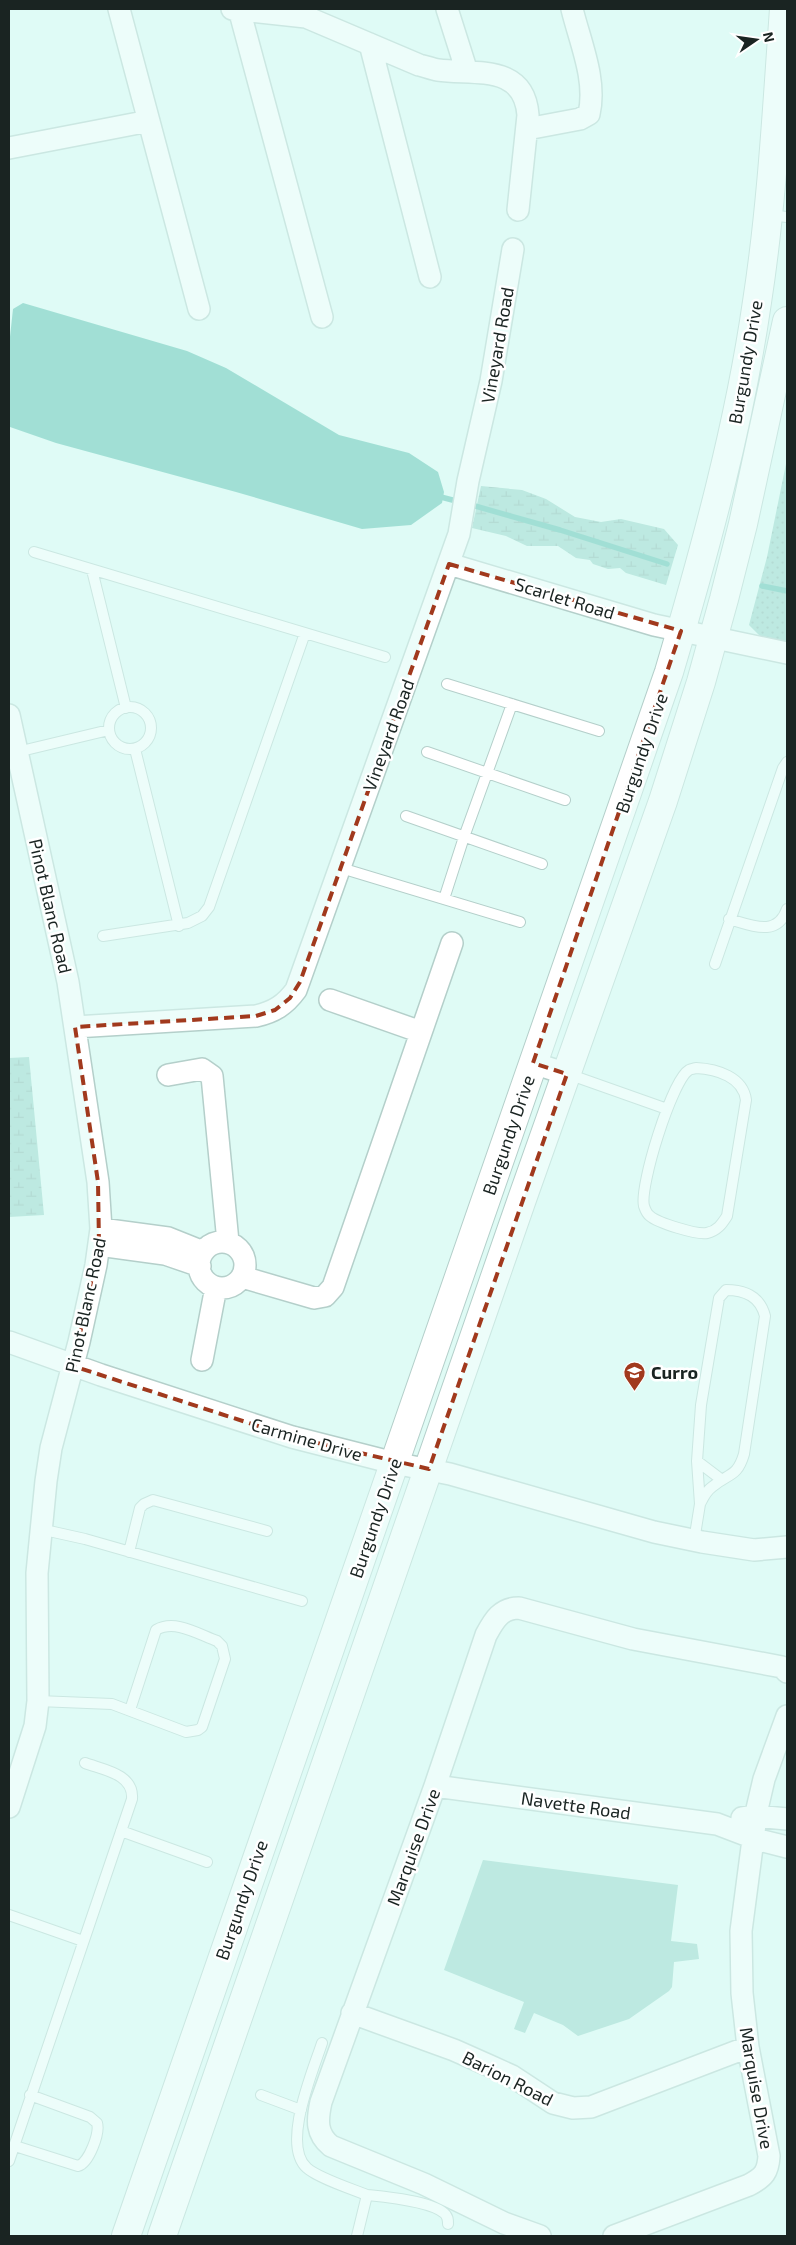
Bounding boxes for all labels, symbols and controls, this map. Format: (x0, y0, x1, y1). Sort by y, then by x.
north arrow (731, 15, 781, 65)
text: N (760, 30, 779, 44)
street label: Vineyard Road (476, 285, 518, 405)
street label: Burgundy Drive (723, 298, 767, 426)
street label: Scarlet Road (512, 572, 618, 624)
street label: Vineyard Road (358, 676, 418, 794)
street label: Burgundy Drive (610, 690, 672, 816)
street label: Pinot Blanc Road (25, 836, 77, 976)
street label: Burgundy Drive (477, 1072, 539, 1198)
street label: Pinot Blanc Road (60, 1235, 110, 1375)
school or university icon: Curro (623, 1360, 647, 1391)
place label: Curro (651, 1361, 698, 1383)
street label: Carmine Drive (249, 1413, 365, 1465)
street label: Burgundy Drive (344, 1455, 406, 1581)
street label: Marquise Drive (382, 1785, 444, 1909)
street label: Navette Road (520, 1786, 632, 1824)
street label: Burgundy Drive (210, 1837, 272, 1963)
street label: Marquise Drive (735, 2025, 779, 2151)
street label: Barion Road (459, 2046, 557, 2110)

